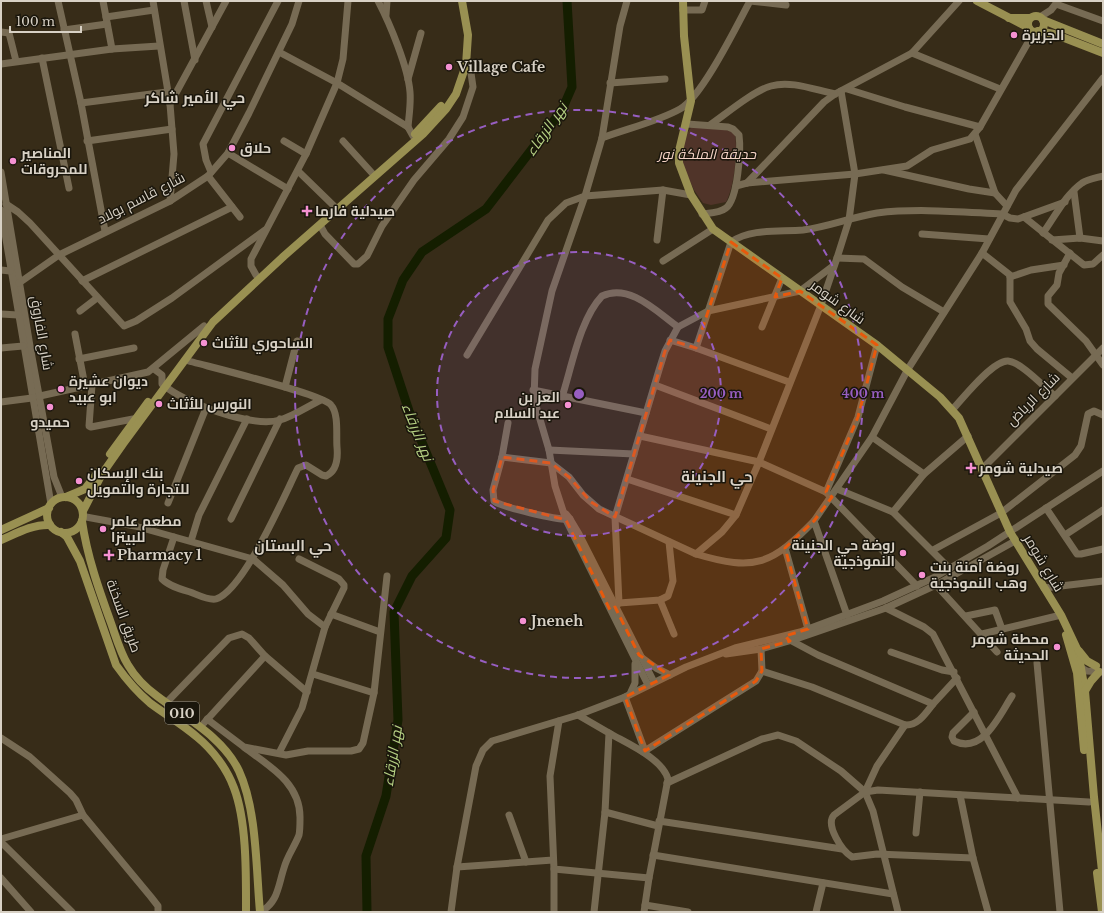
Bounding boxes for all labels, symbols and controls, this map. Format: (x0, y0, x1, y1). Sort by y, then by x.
scale bar (10, 8, 81, 34)
text: 100 m (16, 14, 55, 29)
place label: الجزيرة (1022, 26, 1064, 44)
marker: الجزيرة (1009, 30, 1019, 40)
place label: Village Cafe (456, 58, 545, 76)
marker: Village Cafe (444, 62, 454, 72)
district label: حي الأمير شاكر (144, 88, 245, 110)
water label: نهر الزرقاء (521, 97, 572, 159)
place label: حلاق (240, 139, 271, 157)
marker: حلاق (227, 143, 237, 153)
place label: المناصير للمحروقات (20, 144, 87, 178)
park label: حديقة الملكة نور (656, 145, 757, 163)
marker: المناصير للمحروقات (8, 156, 18, 166)
street label: شارع قاسم بولاد (94, 168, 188, 229)
place label: صيدلية فارما (315, 202, 395, 220)
marker: صيدلية فارما (302, 206, 312, 216)
street label: شارع شومر (806, 275, 869, 328)
street label: شارع الفاروق (27, 294, 57, 372)
place label: الساحوري للأثاث (212, 334, 313, 354)
marker: الساحوري للأثاث (199, 338, 209, 348)
street label: شارع الرياض (1002, 368, 1064, 430)
place label: ديوان عشيرة ابو عبيد (69, 372, 148, 406)
marker: ديوان عشيرة ابو عبيد (56, 384, 66, 394)
text: 200 m (700, 386, 743, 401)
text: 400 m (842, 386, 885, 401)
centre of rings (572, 387, 586, 401)
place label: العز بن عبد السلام (494, 388, 560, 423)
place label: النورس للأثاث (167, 395, 252, 413)
marker: النورس للأثاث (154, 399, 164, 409)
water label: نهر الزرقاء (398, 400, 439, 466)
marker: العز بن عبد السلام (563, 400, 573, 410)
marker: حميدو (45, 402, 55, 412)
place label: حميدو (30, 413, 70, 431)
place label: صيدلية شومر (978, 459, 1063, 477)
marker: صيدلية شومر (966, 463, 976, 473)
place label: بنك الإسكان للتجارة والتمويل (87, 464, 189, 498)
district label: حي الجنينة (681, 467, 753, 489)
marker: بنك الإسكان للتجارة والتمويل (74, 476, 84, 486)
place label: مطعم عامر للبيتزا (110, 512, 182, 546)
marker: مطعم عامر للبيتزا (98, 524, 108, 534)
street label: شارع شومر (1019, 530, 1068, 595)
district label: حي البستان (254, 536, 332, 558)
place label: روضة حي الجنينة النموذجية (791, 536, 895, 570)
place label: Pharmacy 1 (117, 546, 202, 564)
marker: روضة حي الجنينة النموذجية (898, 548, 908, 558)
marker: Pharmacy 1 (104, 550, 114, 560)
place label: روضة آمنة بنت وهب النموذجية (930, 558, 1027, 592)
marker: روضة آمنة بنت وهب النموذجية (917, 570, 927, 580)
street label: طريق السخنة (102, 577, 146, 655)
place label: Jneneh (528, 612, 583, 630)
marker: Jneneh (518, 616, 528, 626)
place label: محطة شومر الحديثة (971, 630, 1049, 664)
marker: محطة شومر الحديثة (1052, 642, 1062, 652)
road number: 010 (165, 702, 199, 724)
water label: نهر الزرقاء (378, 723, 406, 788)

